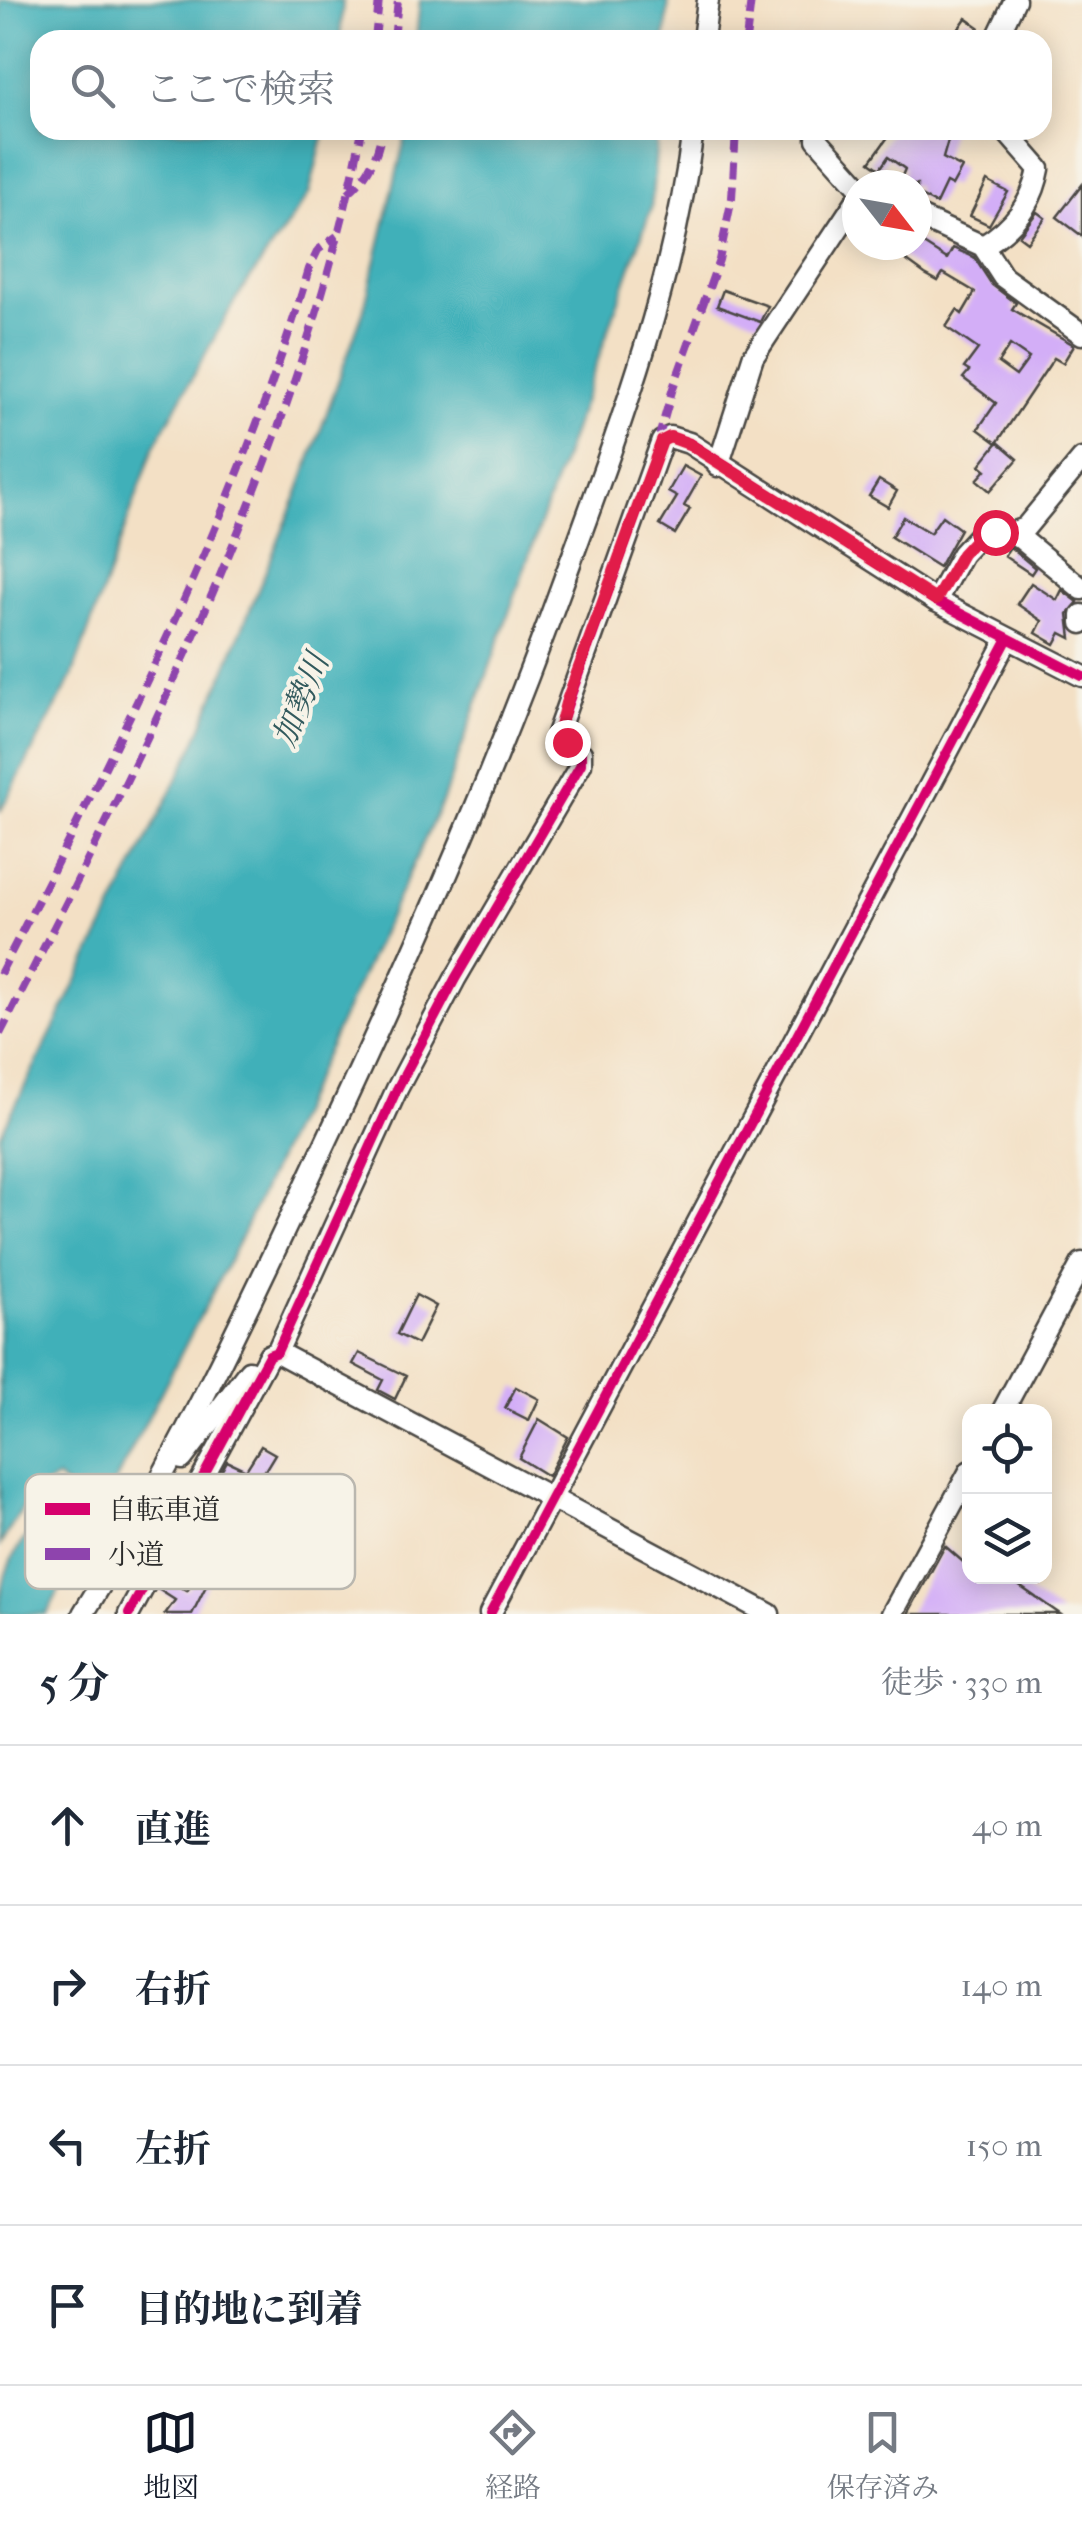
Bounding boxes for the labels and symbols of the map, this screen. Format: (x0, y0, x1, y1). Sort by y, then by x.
north arrow (842, 170, 932, 260)
route start (973, 510, 1019, 556)
water label: 加勢川 (266, 646, 337, 751)
route end (545, 720, 591, 766)
legend (25, 1474, 355, 1589)
text: 自転車道 (108, 1493, 220, 1526)
text: 小道 (108, 1538, 164, 1571)

